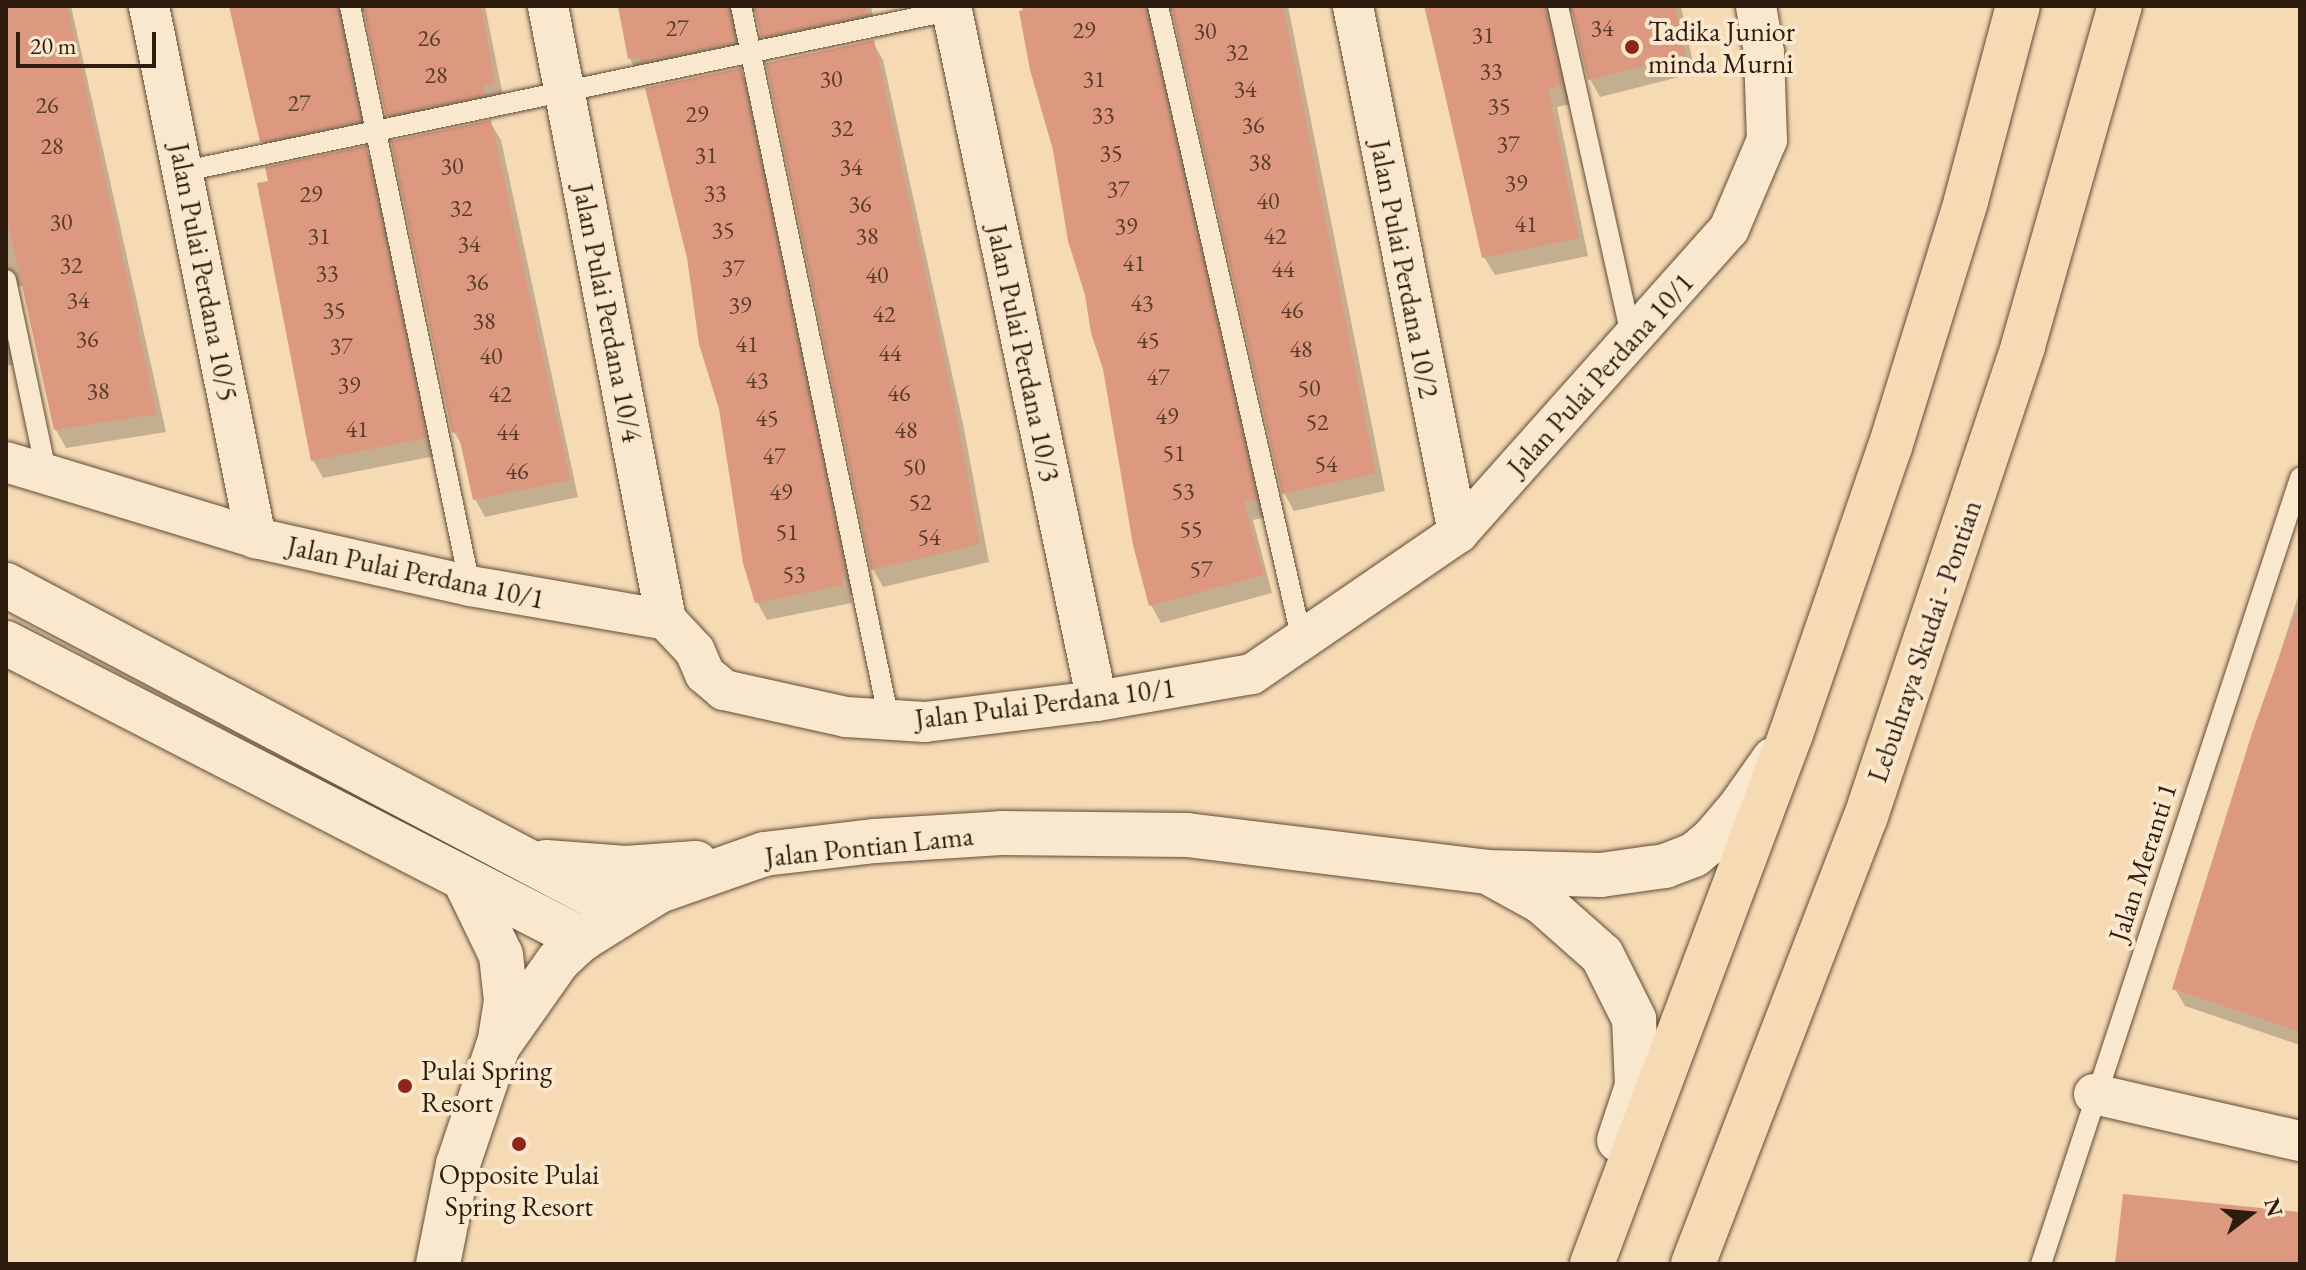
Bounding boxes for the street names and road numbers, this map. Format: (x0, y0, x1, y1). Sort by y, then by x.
street label: Jalan Pulai Perdana 10/2 (1363, 137, 1447, 401)
street label: Jalan Pulai Perdana 10/5 (162, 140, 246, 404)
street label: Jalan Pulai Perdana 10/4 (566, 181, 650, 445)
street label: Jalan Pulai Perdana 10/3 (980, 221, 1068, 485)
street label: Jalan Pulai Perdana 10/1 (1500, 265, 1700, 483)
street label: Lebuhraya Skudai - Pontian (1860, 496, 1988, 786)
street label: Jalan Pulai Perdana 10/1 (284, 528, 548, 616)
street label: Jalan Pulai Perdana 10/1 (913, 670, 1177, 736)
street label: Jalan Meranti 1 (2101, 779, 2183, 945)
street label: Jalan Pontian Lama (763, 818, 975, 874)

